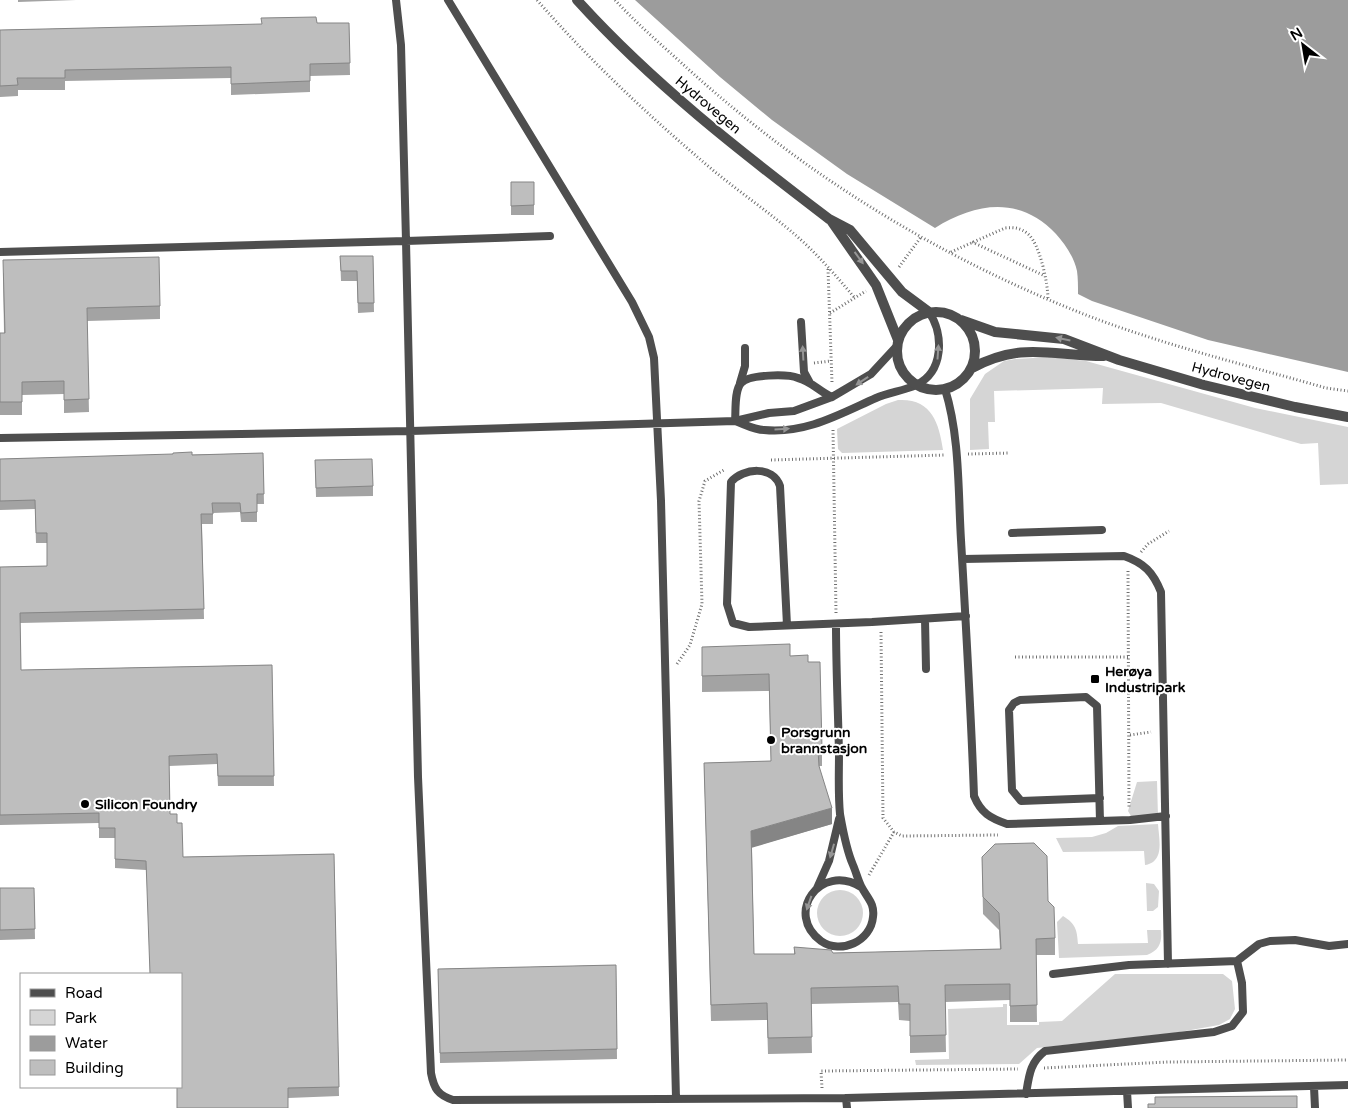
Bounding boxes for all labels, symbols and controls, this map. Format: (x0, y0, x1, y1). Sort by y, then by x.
north arrow (1278, 20, 1328, 70)
text: N (1287, 24, 1306, 44)
street label: Hydrovegen (672, 73, 744, 137)
one-way arrow (854, 252, 864, 265)
one-way arrow (1056, 335, 1071, 343)
one-way arrow (934, 344, 942, 360)
one-way arrow (798, 345, 806, 361)
street label: Hydrovegen (1190, 358, 1272, 396)
one-way arrow (855, 376, 868, 385)
one-way arrow (774, 425, 790, 433)
place label: Herøya Industripark (1105, 663, 1186, 696)
marker: Herøya Industripark (1089, 673, 1101, 685)
place label: Porsgrunn brannstasjon (781, 724, 867, 757)
marker: Porsgrunn brannstasjon (765, 734, 777, 746)
place label: Silicon Foundry (95, 796, 198, 813)
marker: Silicon Foundry (79, 798, 91, 810)
one-way arrow (827, 843, 835, 858)
one-way arrow (804, 896, 812, 911)
legend (20, 973, 182, 1088)
text: Road (65, 984, 103, 1002)
text: Park (65, 1009, 97, 1027)
text: Water (65, 1034, 108, 1052)
text: Building (65, 1059, 124, 1077)

